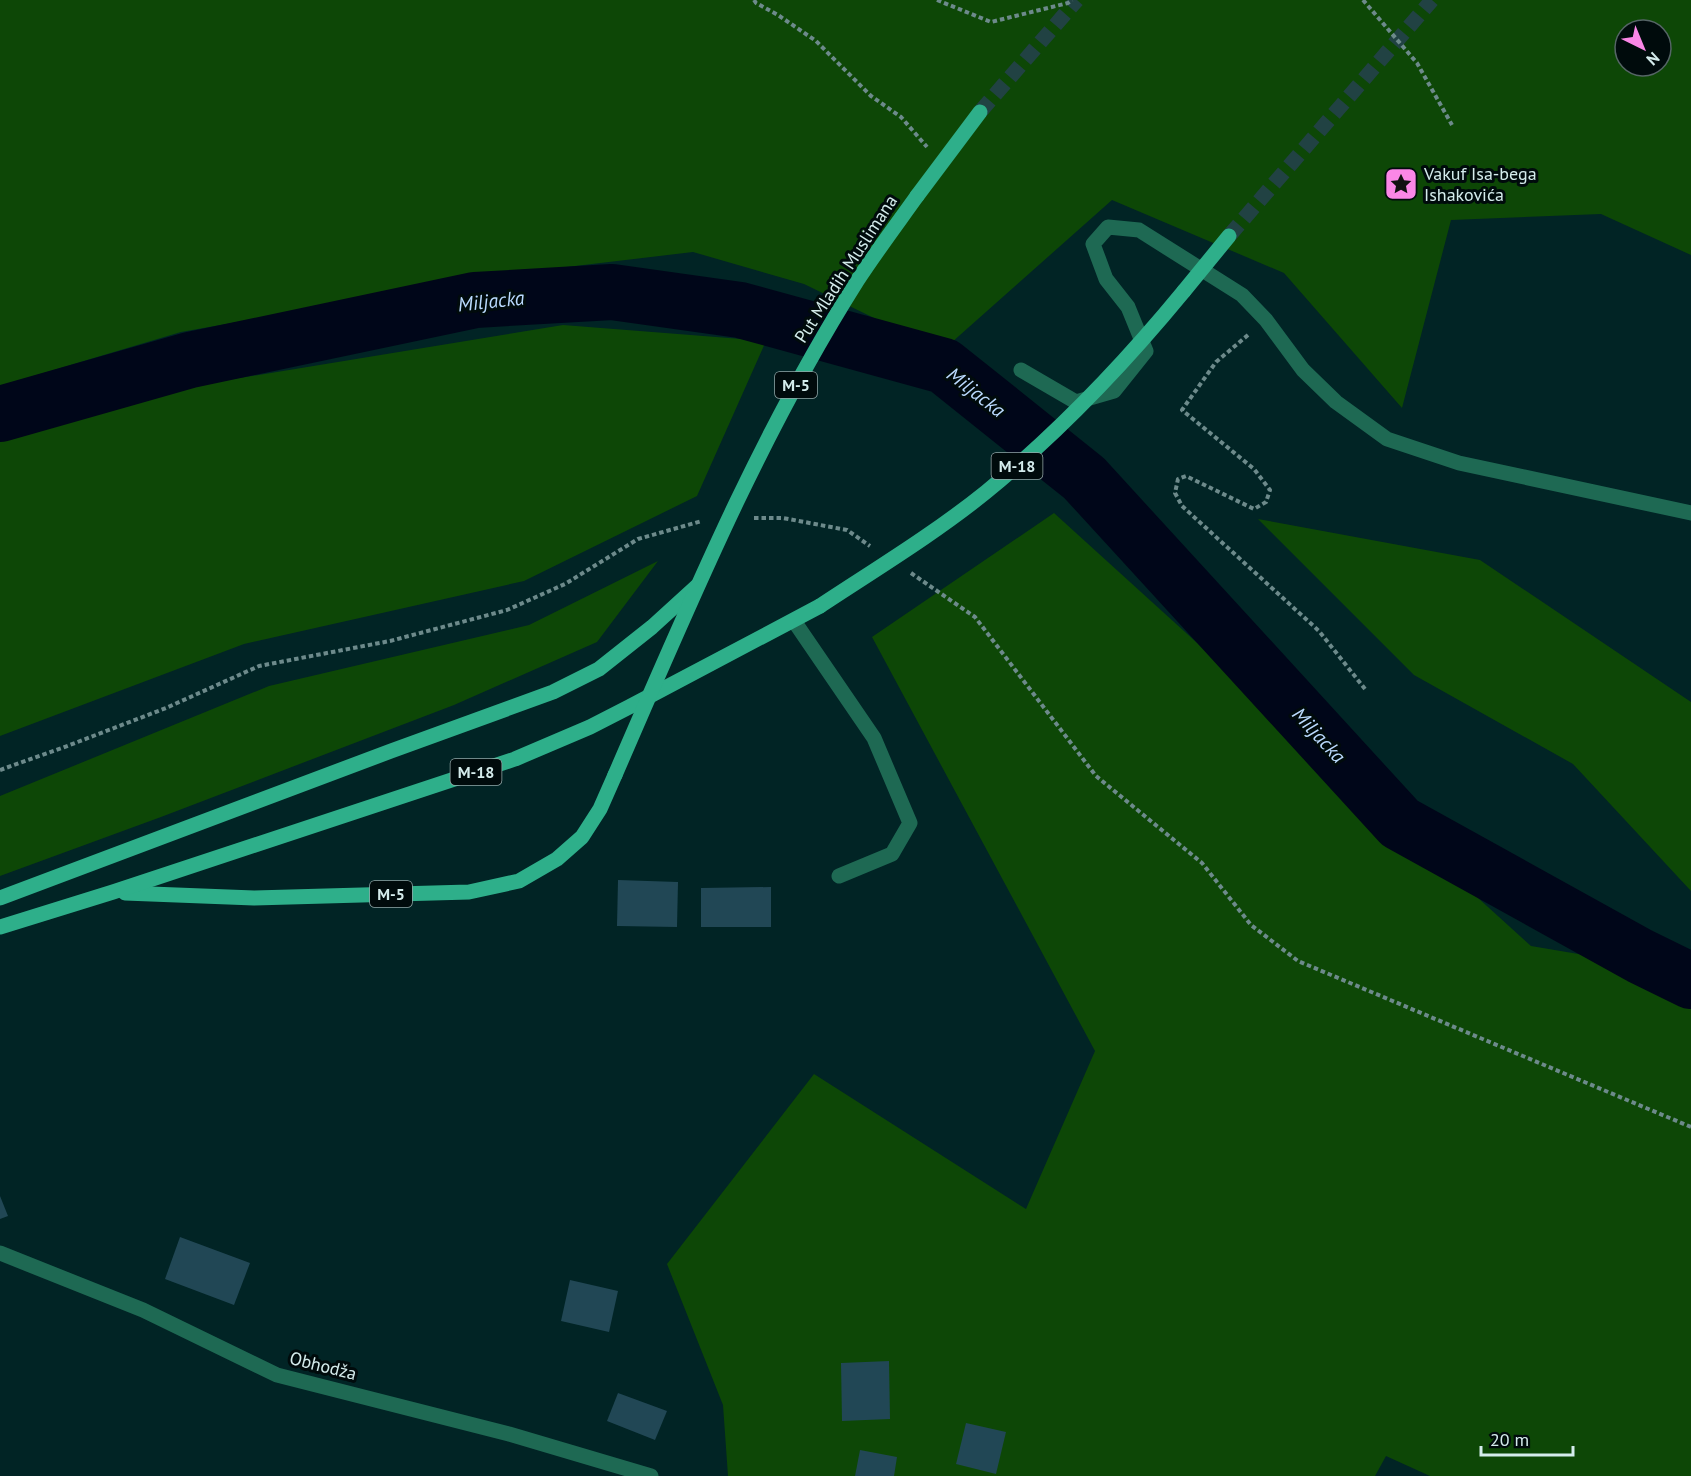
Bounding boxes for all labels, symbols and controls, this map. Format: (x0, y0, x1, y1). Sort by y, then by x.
north arrow (1613, 18, 1673, 78)
text: N (1643, 48, 1664, 70)
place label: Vakuf Isa-bega Ishakovića (1423, 162, 1537, 206)
place icon: Vakuf Isa-bega Ishakovića (1383, 166, 1419, 202)
street label: Put Mladih Muslimana (789, 191, 902, 347)
water label: Miljacka (456, 285, 526, 317)
water label: Miljacka (942, 361, 1011, 423)
road number: M-5 (775, 372, 817, 398)
road number: M-18 (992, 453, 1042, 479)
water label: Miljacka (1287, 702, 1352, 769)
road number: M-18 (450, 759, 502, 785)
road number: M-5 (370, 881, 412, 907)
street label: Obhodža (287, 1346, 359, 1385)
scale bar (1481, 1419, 1572, 1457)
text: 20 m (1490, 1428, 1529, 1451)

